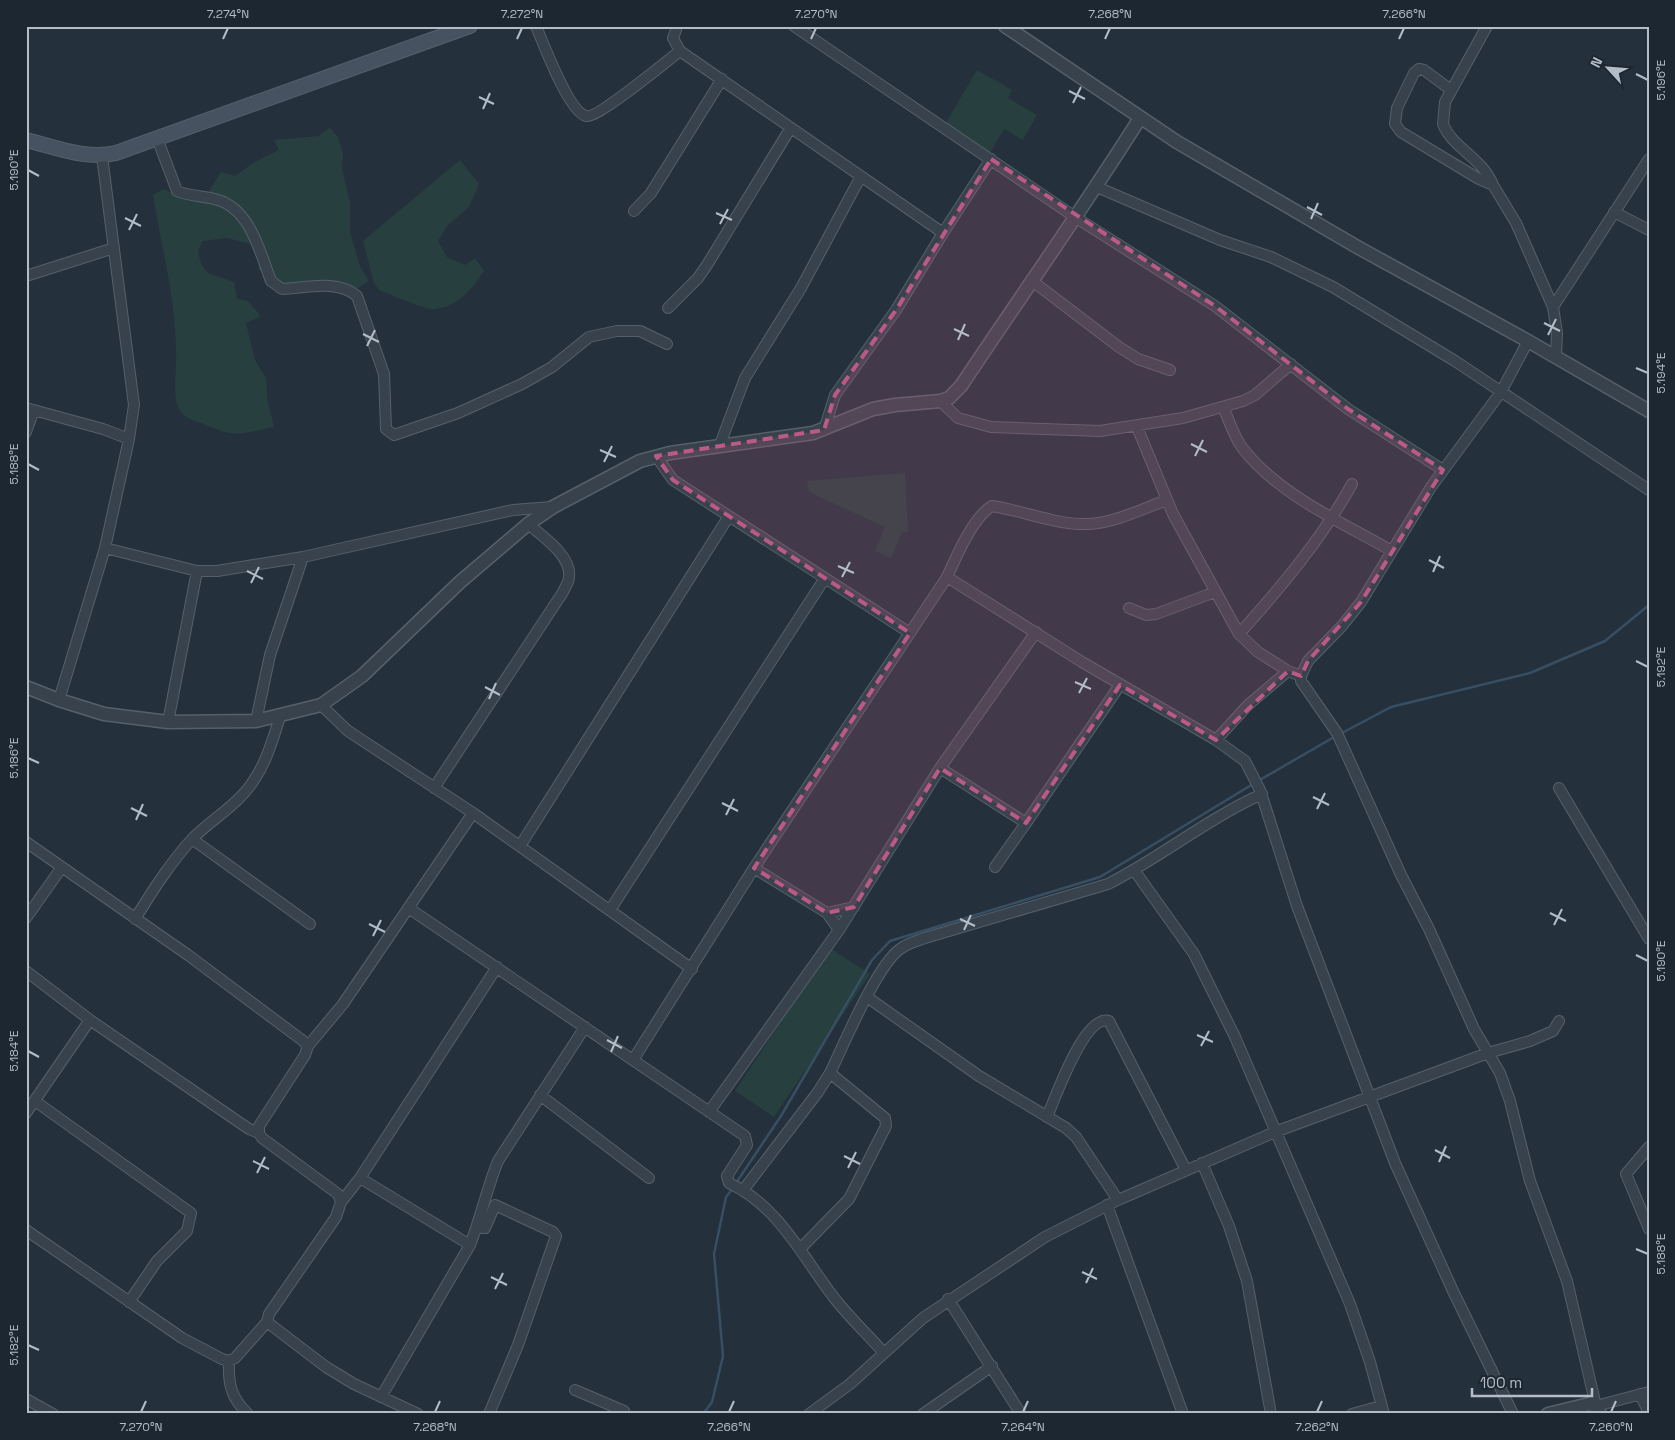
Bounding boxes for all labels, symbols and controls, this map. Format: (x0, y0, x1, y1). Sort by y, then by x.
text: 7.274°N (207, 6, 249, 22)
text: 7.272°N (501, 6, 543, 22)
text: 7.270°N (794, 6, 838, 22)
text: 7.268°N (1088, 6, 1132, 22)
text: 7.266°N (1382, 6, 1426, 22)
north arrow (1582, 42, 1632, 92)
text: N (1586, 54, 1606, 70)
text: 5.196°E (1653, 59, 1669, 100)
text: 5.190°E (6, 149, 22, 191)
text: 5.194°E (1653, 352, 1669, 393)
text: 5.188°E (6, 443, 22, 485)
text: 5.192°E (1653, 646, 1669, 687)
text: 5.186°E (6, 737, 22, 778)
text: 5.190°E (1653, 940, 1669, 982)
text: 5.184°E (6, 1030, 22, 1072)
text: 5.188°E (1653, 1233, 1669, 1275)
text: 5.182°E (6, 1324, 22, 1365)
scale bar (1472, 1365, 1592, 1397)
text: 100 m (1480, 1373, 1522, 1392)
text: 7.270°N (119, 1419, 163, 1435)
text: 7.268°N (413, 1419, 457, 1435)
text: 7.266°N (707, 1419, 751, 1435)
text: 7.264°N (1001, 1419, 1045, 1435)
text: 7.262°N (1295, 1419, 1339, 1435)
text: 7.260°N (1589, 1419, 1633, 1435)

